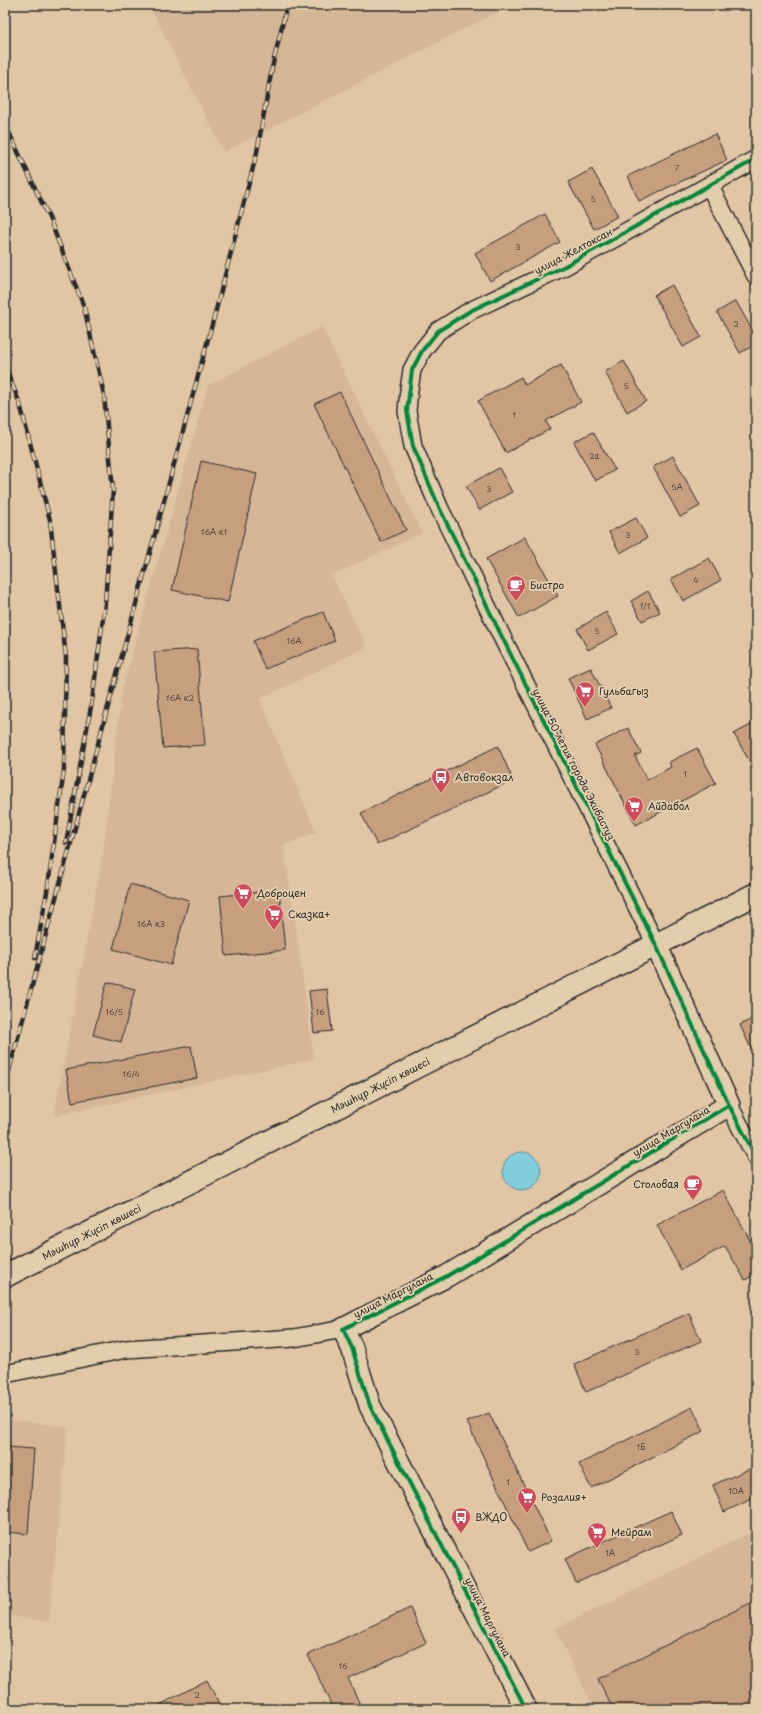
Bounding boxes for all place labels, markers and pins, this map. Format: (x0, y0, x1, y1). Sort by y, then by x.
cafe icon: Бистро (505, 574, 527, 602)
place label: Бистро (530, 577, 564, 592)
supermarket icon: Гульбагыз (574, 680, 596, 708)
place label: Гульбагыз (599, 683, 649, 698)
bus stop icon: Автовокзал (430, 766, 452, 794)
place label: Автовокзал (455, 769, 514, 784)
supermarket icon: Айдабол (623, 795, 645, 823)
place label: Айдабол (648, 798, 690, 813)
supermarket icon: Доброцен (232, 882, 254, 910)
place label: Доброцен (256, 885, 306, 900)
supermarket icon: Сказка+ (263, 903, 285, 931)
place label: Сказка+ (288, 906, 331, 921)
cafe icon: Столовая (682, 1173, 704, 1201)
place label: Столовая (633, 1176, 679, 1191)
supermarket icon: Розалия+ (516, 1486, 538, 1514)
place label: Розалия+ (541, 1489, 587, 1504)
bus stop icon: ВЖДО (450, 1506, 472, 1534)
place label: ВЖДО (475, 1509, 507, 1524)
supermarket icon: Мейрам (586, 1521, 608, 1549)
place label: Мейрам (611, 1524, 652, 1539)

